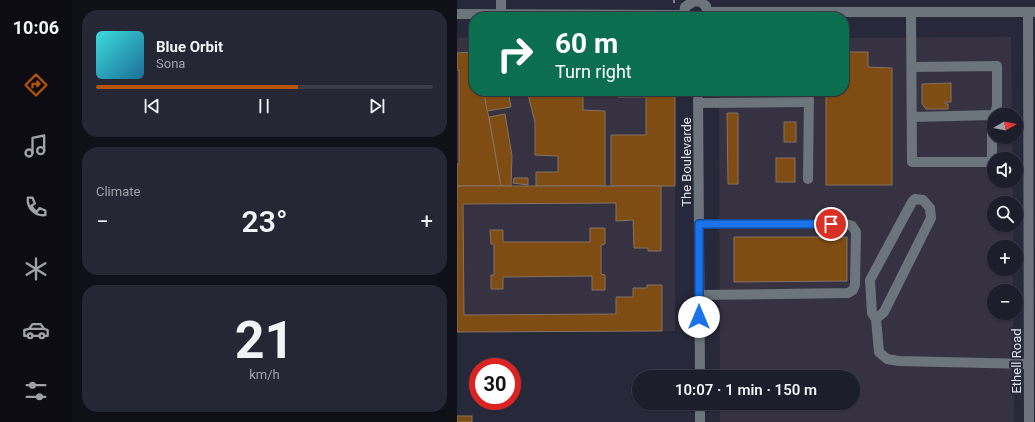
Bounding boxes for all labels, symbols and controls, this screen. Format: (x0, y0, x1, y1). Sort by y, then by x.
text: 10:06 (13, 17, 59, 38)
text: 60 m (555, 27, 618, 60)
icon: right (489, 28, 541, 80)
text: Blue Orbit (156, 38, 223, 56)
text: Sona (156, 56, 185, 71)
text: Turn right (555, 61, 632, 82)
icon: directions (22, 71, 50, 99)
icon: previous (141, 95, 163, 117)
icon: pause (253, 95, 275, 117)
icon: next (366, 95, 388, 117)
north arrow (987, 108, 1023, 144)
map controls (987, 108, 1023, 320)
street label: The Boulevarde (679, 117, 694, 207)
icon: music (22, 132, 50, 160)
button: sound (987, 152, 1023, 188)
text: Climate (96, 184, 140, 199)
icon: phone (22, 193, 50, 221)
button: search (987, 196, 1023, 232)
text: 23° (242, 204, 287, 239)
pin (814, 207, 848, 241)
text: − (96, 209, 109, 234)
text: + (421, 209, 433, 234)
icon: arrive (820, 213, 842, 235)
button: + (987, 240, 1023, 276)
icon: climate (22, 255, 50, 283)
button: − (987, 284, 1023, 320)
position arrow (678, 296, 720, 338)
text: 21 (235, 310, 294, 371)
icon: car (22, 316, 50, 344)
street label: Ethell Road (1009, 328, 1024, 394)
speed limit sign: 30 (469, 358, 521, 410)
text: km/h (249, 367, 280, 382)
icon: filters (22, 377, 50, 405)
text: 10:07 · 1 min · 150 m (675, 381, 817, 399)

